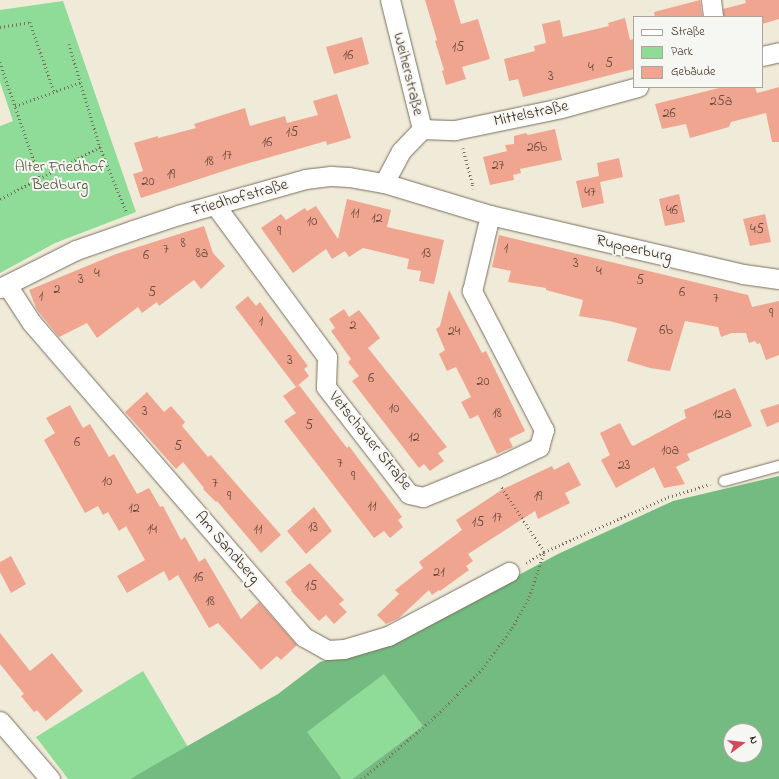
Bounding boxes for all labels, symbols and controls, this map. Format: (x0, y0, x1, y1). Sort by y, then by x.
legend (633, 16, 763, 88)
text: Straße (671, 23, 705, 41)
street label: Weiherstraße (388, 31, 428, 117)
house number: 15 (452, 40, 464, 56)
text: Park (671, 43, 693, 61)
house number: 16 (343, 48, 353, 64)
house number: 5 (605, 56, 613, 72)
house number: 4 (588, 60, 594, 76)
text: Gebäude (671, 63, 715, 81)
house number: 3 (548, 69, 554, 85)
house number: 25a (710, 94, 732, 110)
street label: Mittelstraße (492, 97, 570, 131)
house number: 26 (662, 106, 676, 122)
house number: 15 (286, 125, 298, 141)
house number: 16 (262, 135, 272, 151)
house number: 26b (527, 140, 547, 156)
house number: 17 (222, 148, 232, 164)
house number: 18 (204, 154, 214, 170)
park label: Alter Friedhof Bedburg (15, 157, 105, 195)
house number: 27 (492, 158, 504, 174)
house number: 19 (167, 167, 175, 183)
house number: 20 (141, 174, 155, 190)
street label: Friedhofstraße (190, 175, 290, 221)
house number: 47 (584, 185, 596, 201)
house number: 46 (666, 203, 678, 219)
house number: 11 (351, 206, 359, 222)
house number: 12 (371, 211, 383, 227)
house number: 10 (307, 214, 317, 230)
house number: 45 (750, 222, 764, 238)
house number: 9 (277, 224, 281, 240)
street label: Rupperburg (594, 231, 674, 267)
house number: 8 (180, 236, 186, 252)
house number: 1 (504, 241, 508, 257)
house number: 7 (163, 242, 169, 258)
house number: 8a (196, 246, 208, 262)
house number: 13 (421, 246, 431, 262)
house number: 6 (143, 248, 149, 264)
house number: 3 (573, 256, 579, 272)
house number: 4 (596, 264, 602, 280)
house number: 4 (94, 266, 100, 282)
house number: 3 (78, 272, 84, 288)
house number: 5 (636, 273, 644, 289)
house number: 2 (54, 282, 60, 298)
house number: 5 (148, 285, 156, 301)
house number: 6 (679, 285, 685, 301)
house number: 1 (39, 289, 43, 305)
house number: 7 (713, 291, 719, 307)
house number: 9 (769, 306, 773, 322)
house number: 1 (259, 314, 263, 330)
house number: 2 (350, 318, 356, 334)
house number: 6b (659, 323, 673, 339)
house number: 24 (448, 324, 460, 340)
house number: 3 (287, 353, 293, 369)
house number: 6 (368, 371, 374, 387)
house number: 20 (476, 374, 490, 390)
street label: Vetschauer Straße (324, 388, 416, 494)
house number: 10 (389, 401, 399, 417)
house number: 3 (142, 404, 148, 420)
house number: 18 (492, 406, 502, 422)
house number: 12a (713, 407, 731, 423)
house number: 5 (305, 418, 313, 434)
house number: 12 (408, 430, 420, 446)
house number: 6 (74, 435, 80, 451)
house number: 5 (174, 439, 182, 455)
house number: 10a (661, 443, 679, 459)
house number: 7 (337, 456, 343, 472)
house number: 23 (618, 458, 630, 474)
house number: 9 (351, 469, 355, 485)
house number: 10 (102, 474, 112, 490)
house number: 7 (212, 476, 218, 492)
house number: 9 (227, 489, 231, 505)
house number: 19 (534, 489, 542, 505)
house number: 11 (368, 499, 376, 515)
house number: 12 (128, 501, 140, 517)
street label: Am Sandberg (190, 508, 264, 588)
house number: 17 (492, 510, 502, 526)
house number: 15 (472, 515, 484, 531)
house number: 13 (308, 520, 318, 536)
house number: 14 (147, 522, 157, 538)
house number: 11 (254, 522, 262, 538)
house number: 21 (433, 565, 445, 581)
house number: 16 (193, 570, 203, 586)
house number: 15 (305, 579, 317, 595)
house number: 18 (205, 594, 215, 610)
north arrow (723, 723, 763, 763)
text: N (745, 734, 762, 746)

